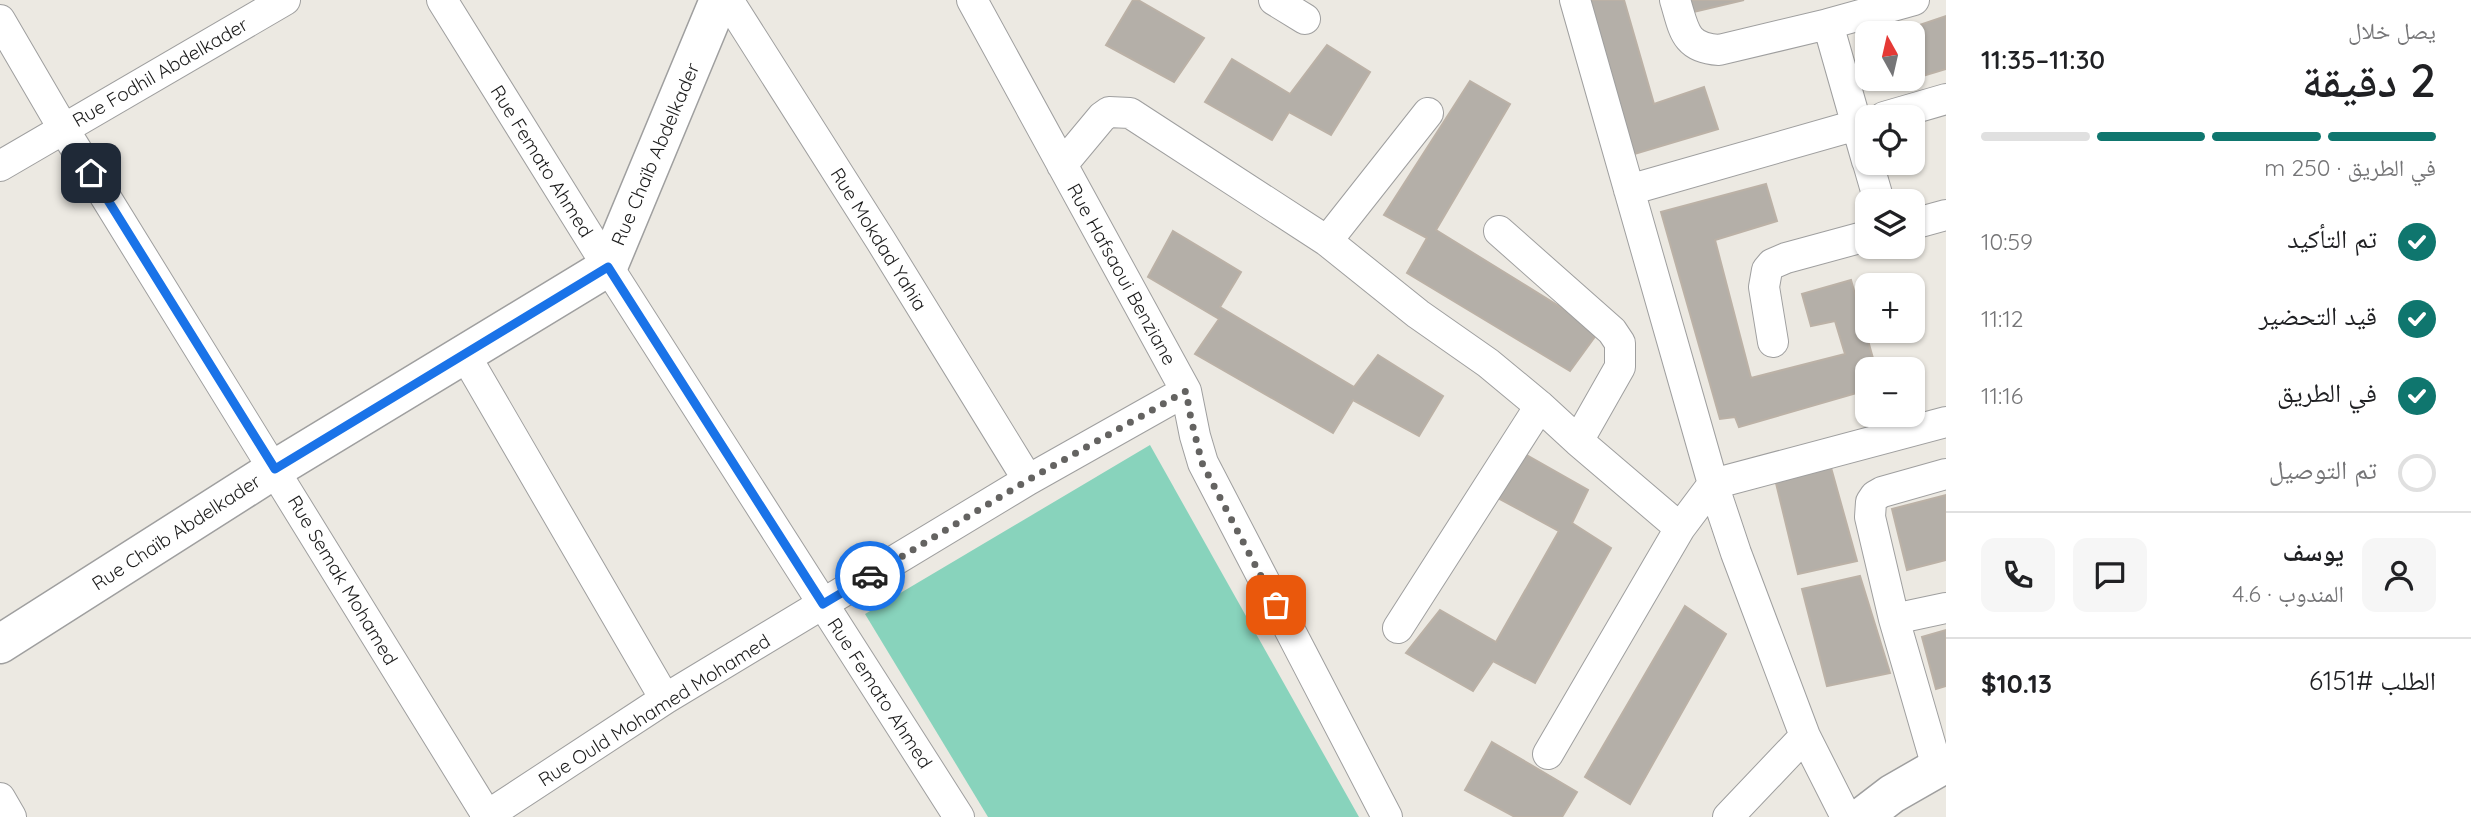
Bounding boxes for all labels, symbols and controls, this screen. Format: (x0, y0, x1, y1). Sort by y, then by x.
street label: Rue Fodhil Abdelkader (68, 12, 253, 132)
text: يصل خلال (2348, 16, 2436, 45)
north arrow (1855, 21, 1925, 91)
map controls (1855, 21, 1925, 427)
text: 11:30–11:35 (1981, 43, 2105, 76)
text: 2 دقيقة (2302, 51, 2436, 109)
street label: Rue Chaïb Abdelkader (606, 58, 705, 249)
street label: Rue Femato Ahmed (485, 80, 599, 242)
button: locate (1855, 105, 1925, 175)
pin (61, 143, 121, 203)
text: في الطريق · 250 m (2264, 153, 2436, 182)
icon: home (72, 154, 110, 192)
street label: Rue Mokdad Yahia (825, 163, 933, 315)
street label: Rue Hafsaoui Benziane (1062, 179, 1182, 369)
button: layers (1855, 189, 1925, 259)
text: تم التأكيد (2287, 222, 2377, 255)
icon: check (2398, 223, 2436, 261)
text: 10:59 (1981, 227, 2033, 256)
button: + (1855, 273, 1925, 343)
text: قيد التحضير (2259, 299, 2377, 332)
icon: check (2398, 300, 2436, 338)
text: 11:12 (1981, 304, 2024, 333)
button: − (1855, 357, 1925, 427)
text: في الطريق (2277, 376, 2377, 409)
icon: check (2398, 377, 2436, 415)
text: 11:16 (1981, 381, 2023, 410)
text: تم التوصيل (2269, 453, 2377, 486)
street label: Rue Chaïb Abdelkader (87, 468, 265, 596)
street label: Rue Semak Mohamed (283, 491, 403, 669)
text: يوسف (2283, 535, 2344, 568)
button: phone (1981, 538, 2055, 612)
button: chat (2073, 538, 2147, 612)
button: person (2362, 538, 2436, 612)
courier (835, 541, 905, 611)
icon: car (851, 557, 889, 595)
pin (1246, 575, 1306, 635)
text: المندوب · 4.6 (2232, 579, 2344, 608)
icon: bag (1257, 586, 1295, 624)
street label: Rue Femato Ahmed (822, 613, 938, 773)
street label: Rue Ould Mohamed Mohamed (534, 629, 774, 791)
text: الطلب #6151 (2309, 664, 2436, 697)
text: $10.13 (1981, 667, 2052, 700)

